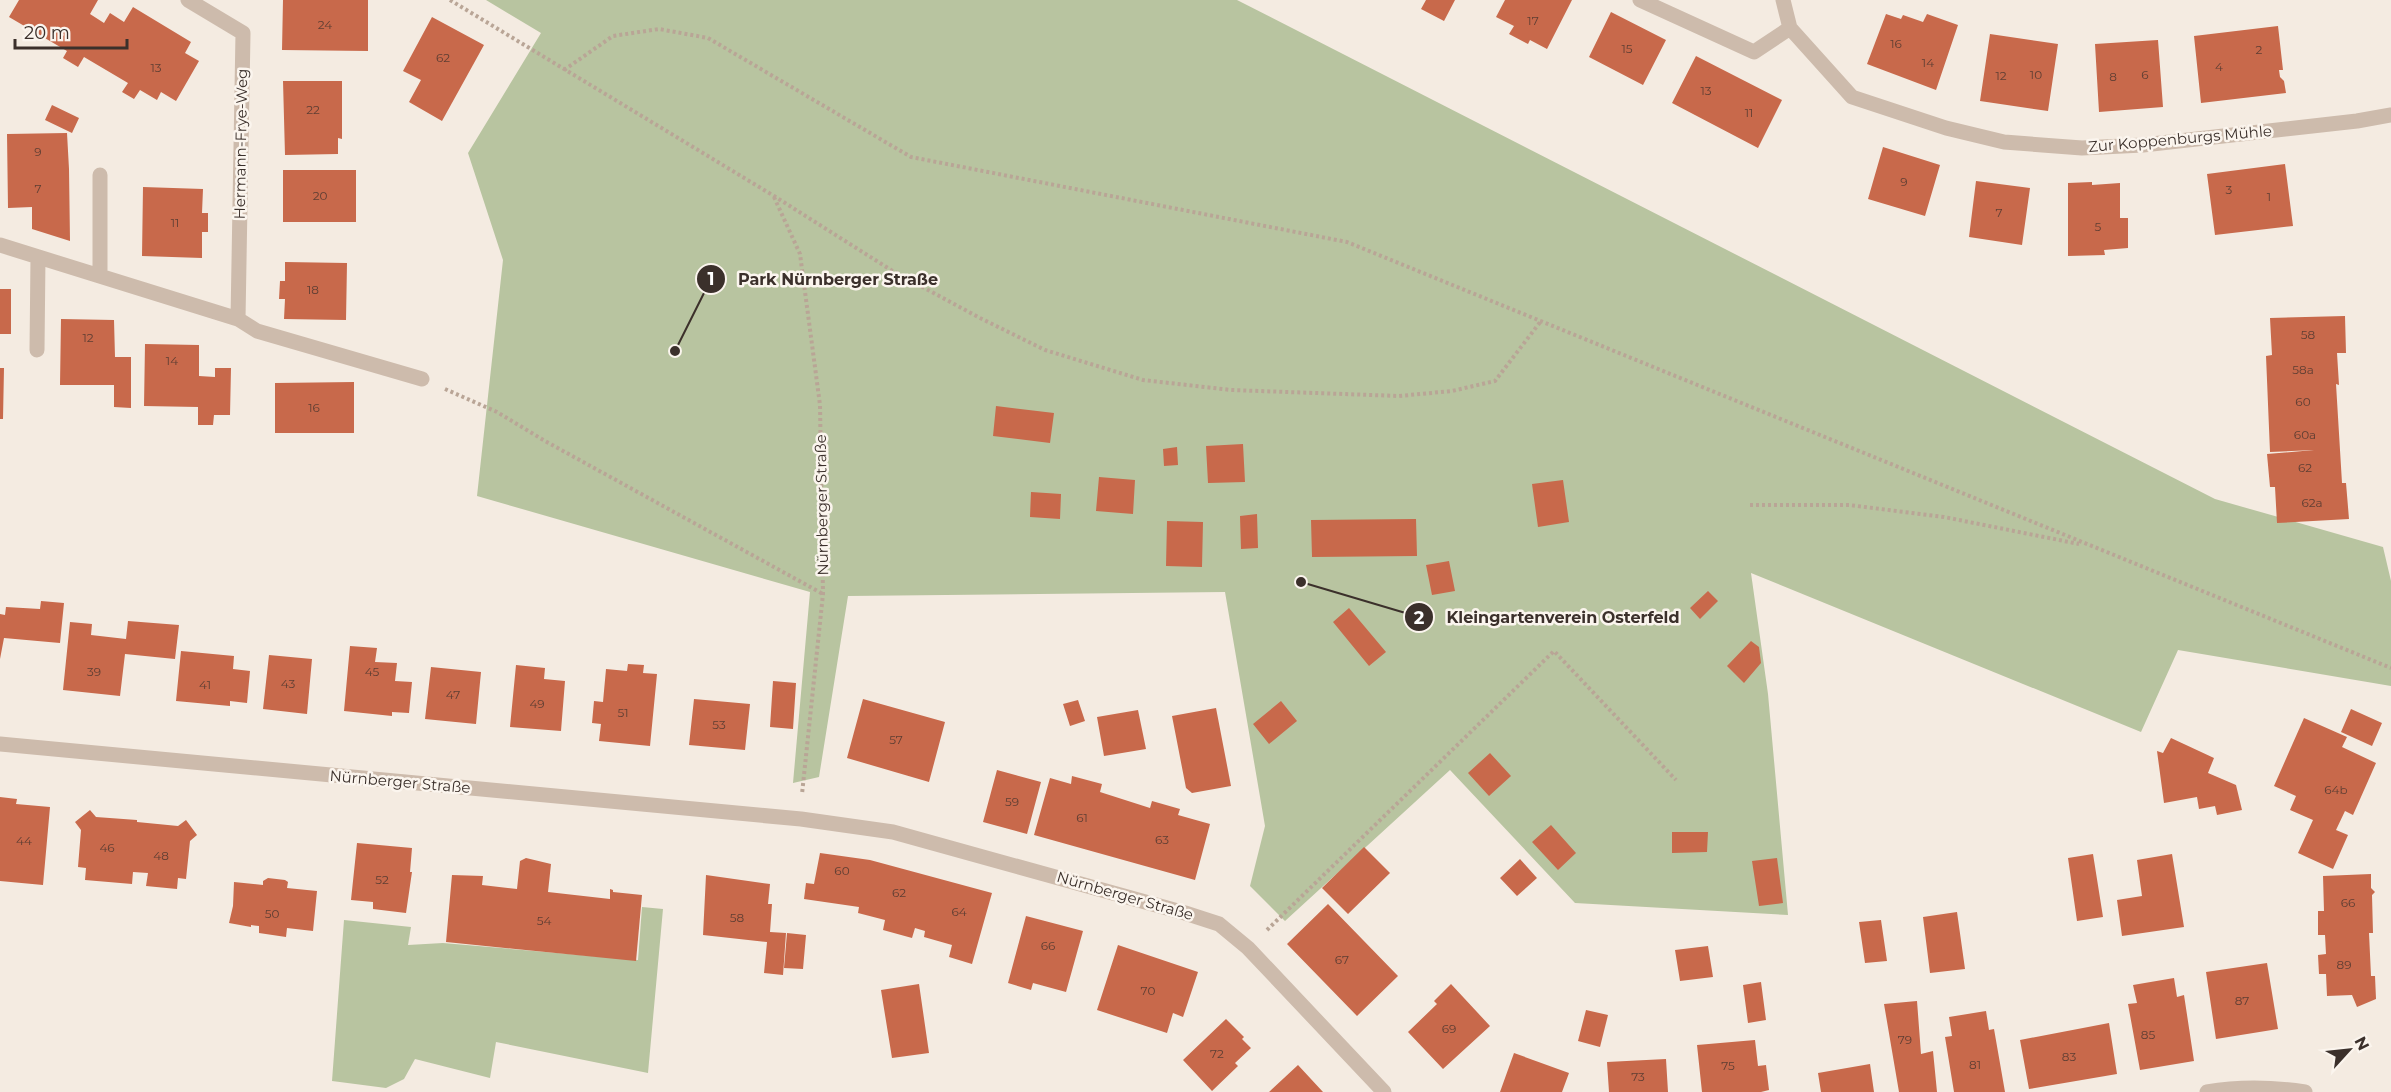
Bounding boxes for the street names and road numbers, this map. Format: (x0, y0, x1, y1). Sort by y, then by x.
street label: Hermann-Frye-Weg (230, 68, 251, 220)
street label: Zur Koppenburgs Mühle (2087, 121, 2273, 156)
street label: Nürnberger Straße (811, 434, 832, 576)
street label: Nürnberger Straße (329, 766, 471, 797)
street label: Nürnberger Straße (1055, 867, 1196, 924)

